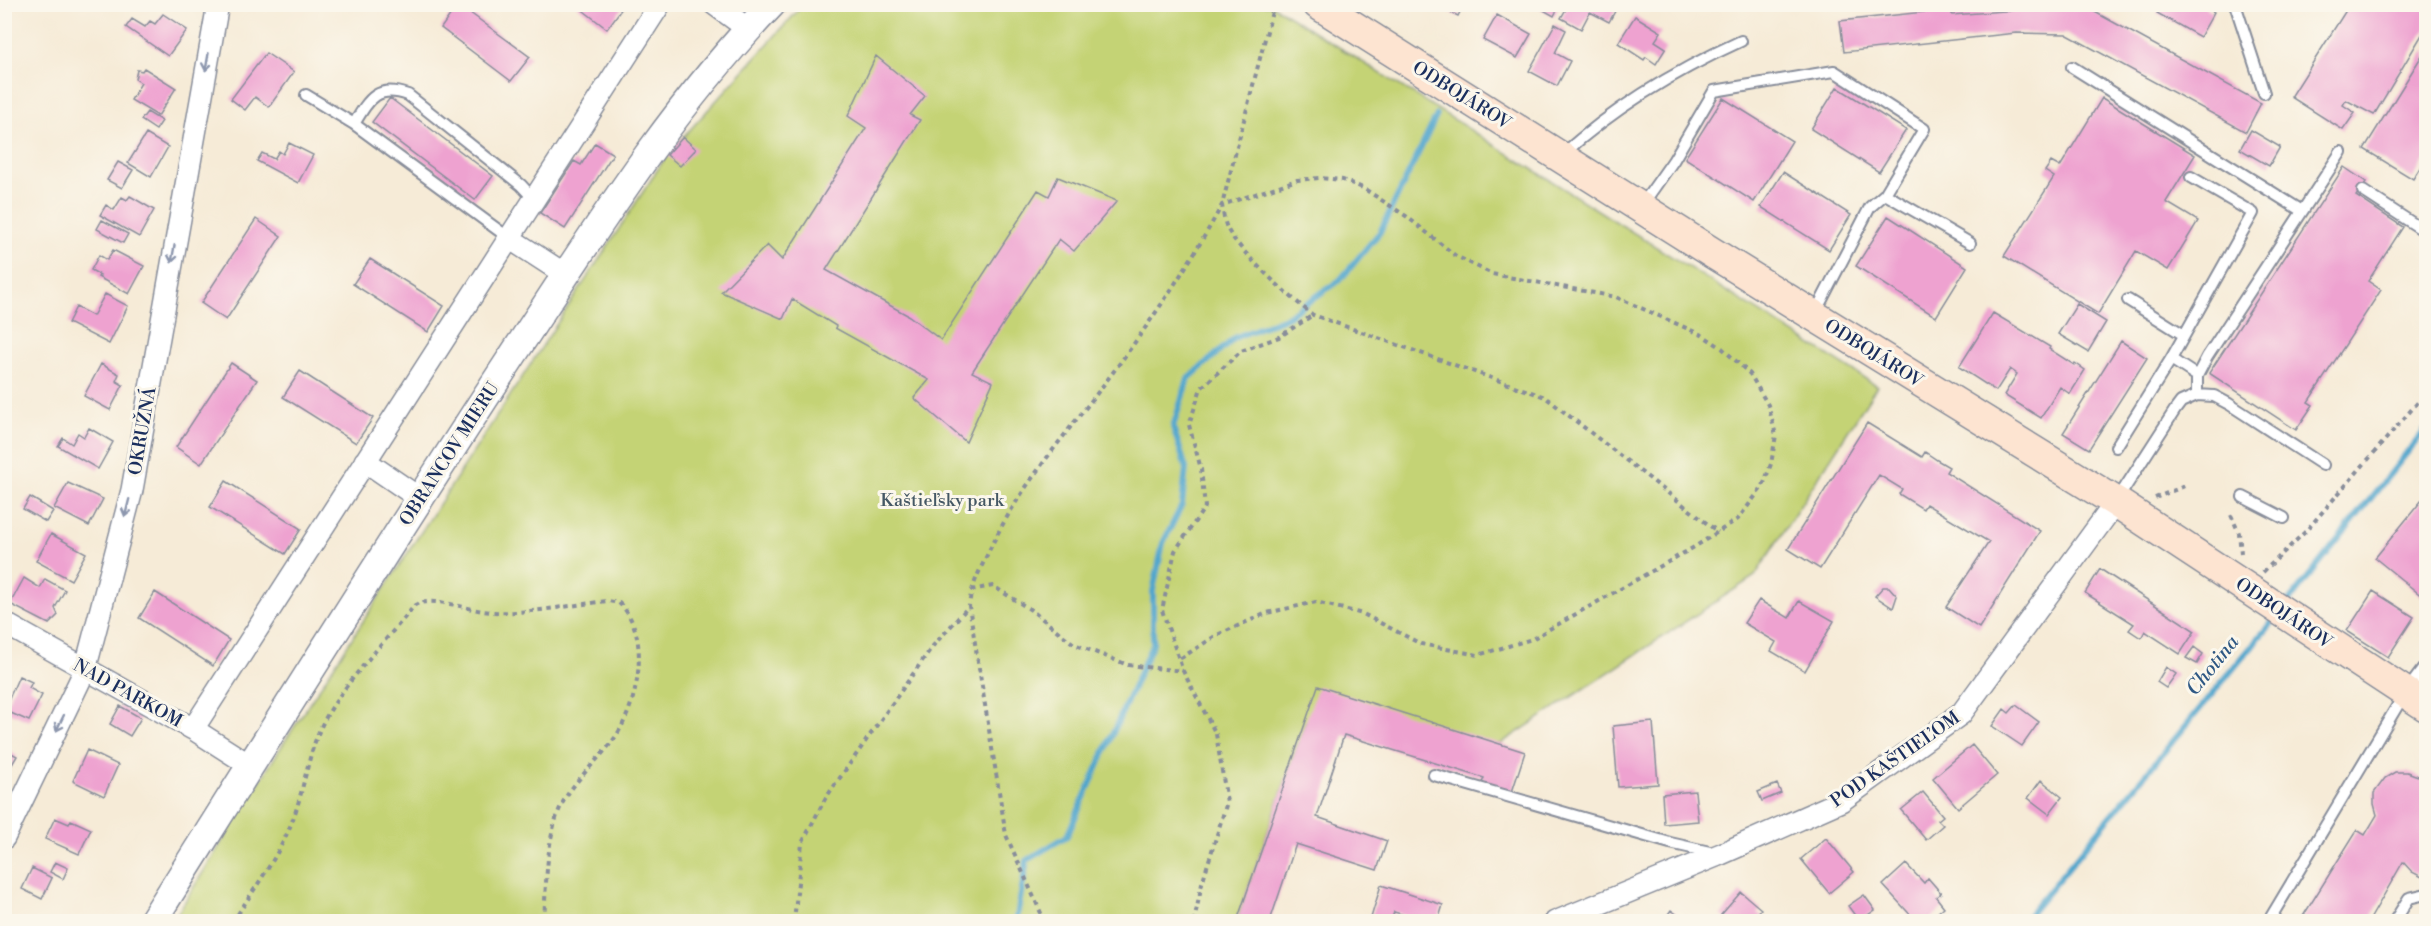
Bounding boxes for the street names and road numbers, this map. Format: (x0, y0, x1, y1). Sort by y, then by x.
street label: ODBOJÁROV (1408, 56, 1515, 135)
street label: ODBOJÁROV (1820, 314, 1927, 393)
street label: OBRANCOV MIERU (394, 378, 505, 530)
street label: OKRUŽNÁ (123, 384, 162, 477)
street label: ODBOJÁROV (2231, 573, 2337, 654)
street label: NAD PARKOM (69, 654, 186, 733)
street label: POD KAŠTIEĽOM (1826, 706, 1965, 813)

